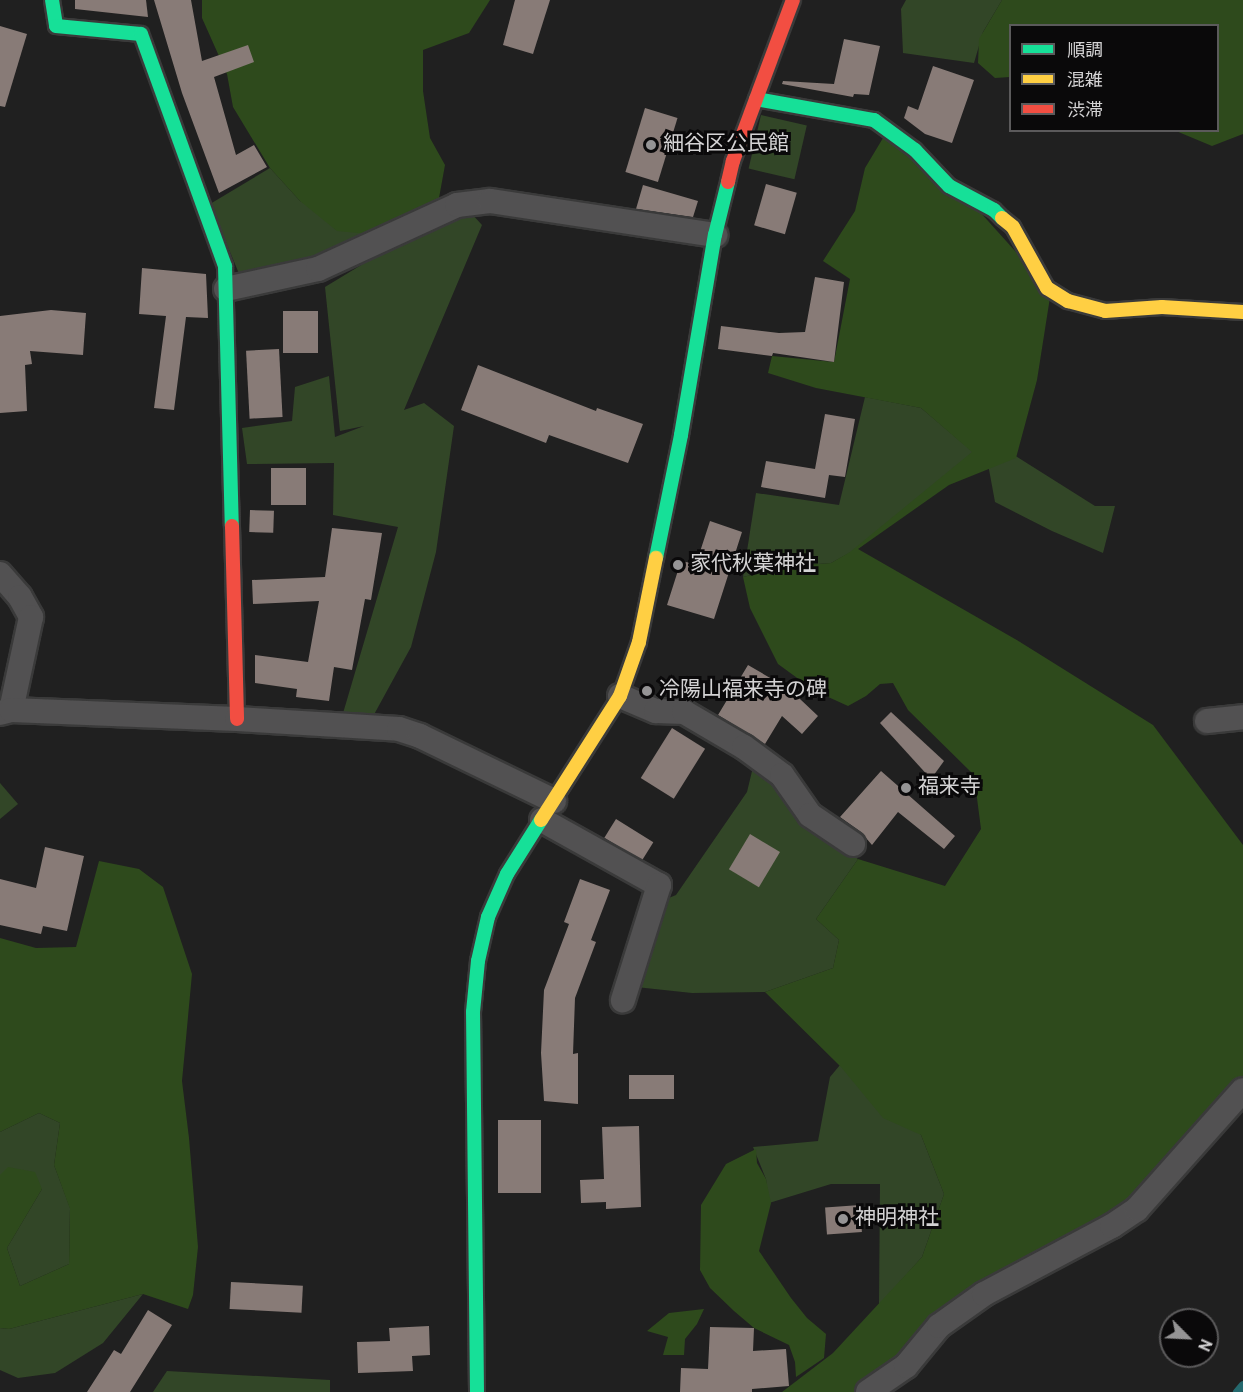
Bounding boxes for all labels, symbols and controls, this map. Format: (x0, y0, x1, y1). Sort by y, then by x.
legend (1009, 24, 1219, 132)
text: 順調 (1067, 40, 1103, 63)
text: 混雑 (1067, 70, 1103, 93)
text: 渋滞 (1067, 100, 1103, 123)
place label: 細谷区公民館 (663, 132, 789, 158)
marker: 細谷区公民館 (644, 138, 658, 152)
place label: 家代秋葉神社 (690, 552, 816, 578)
marker: 家代秋葉神社 (671, 558, 685, 572)
place label: 冷陽山福来寺の碑 (659, 678, 827, 704)
marker: 冷陽山福来寺の碑 (640, 684, 654, 698)
place label: 福来寺 (918, 775, 981, 801)
marker: 福来寺 (899, 781, 913, 795)
place label: 神明神社 (855, 1206, 939, 1232)
marker: 神明神社 (836, 1212, 850, 1226)
north arrow (1159, 1308, 1219, 1368)
text: N (1192, 1335, 1215, 1354)

